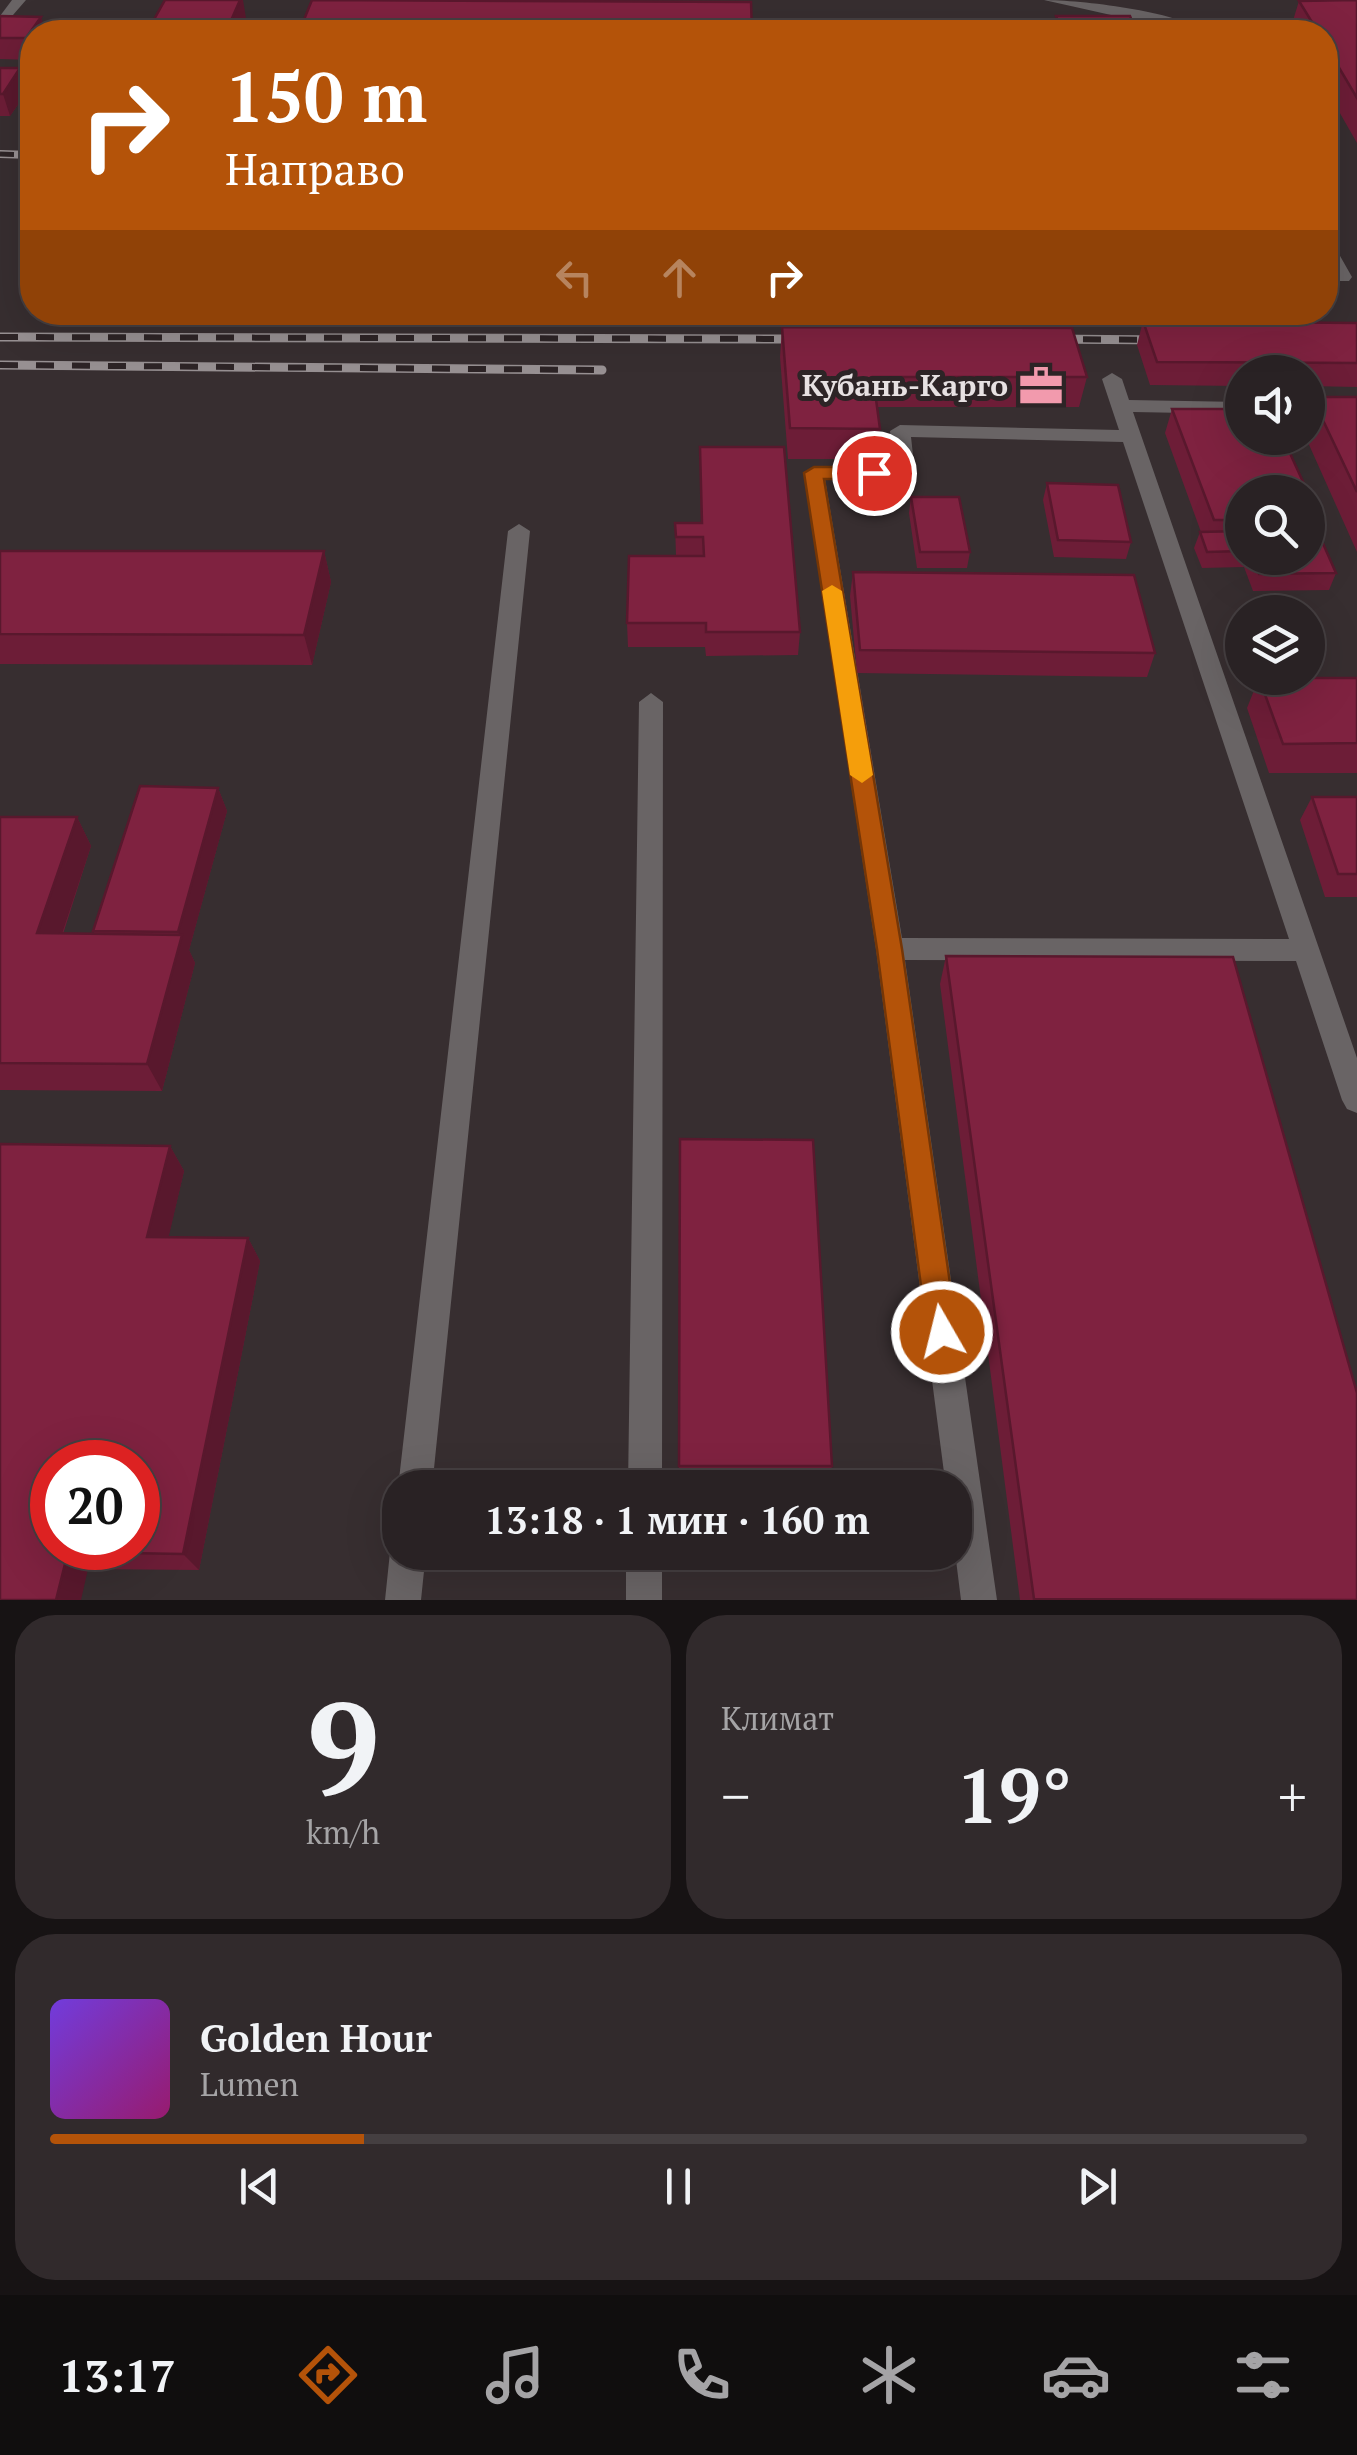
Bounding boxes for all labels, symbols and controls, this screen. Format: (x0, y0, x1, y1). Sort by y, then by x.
text: 150 m (225, 49, 427, 142)
icon: right (60, 60, 190, 190)
text: Направо (225, 138, 405, 198)
icon: left (547, 250, 602, 305)
icon: ahead (652, 250, 707, 305)
icon: right (757, 250, 812, 305)
map controls (1225, 355, 1325, 695)
button: sound (1225, 355, 1325, 455)
office icon: Кубань-Карго (1017, 362, 1065, 410)
place label: Кубань-Карго (802, 365, 1008, 405)
pin (832, 431, 917, 516)
icon: arrive (847, 446, 902, 501)
button: search (1225, 475, 1325, 575)
button: layers (1225, 595, 1325, 695)
position arrow (890, 1280, 994, 1384)
speed limit sign: 20 (30, 1440, 160, 1570)
text: 13:18 · 1 мин · 160 m (484, 1495, 870, 1545)
text: 9 (306, 1660, 380, 1832)
text: Климат (721, 1697, 834, 1739)
text: 19° (956, 1745, 1072, 1844)
text: − (721, 1759, 750, 1832)
text: + (1278, 1759, 1307, 1832)
text: km/h (306, 1811, 380, 1853)
text: Golden Hour (200, 2013, 432, 2063)
text: Lumen (200, 2063, 299, 2105)
icon: previous (232, 2159, 287, 2214)
icon: pause (651, 2159, 706, 2214)
icon: next (1070, 2159, 1125, 2214)
icon: directions (293, 2340, 363, 2410)
icon: music (480, 2340, 550, 2410)
icon: phone (667, 2340, 737, 2410)
icon: climate (854, 2340, 924, 2410)
icon: car (1041, 2340, 1111, 2410)
icon: filters (1228, 2340, 1298, 2410)
text: 13:17 (59, 2345, 176, 2405)

